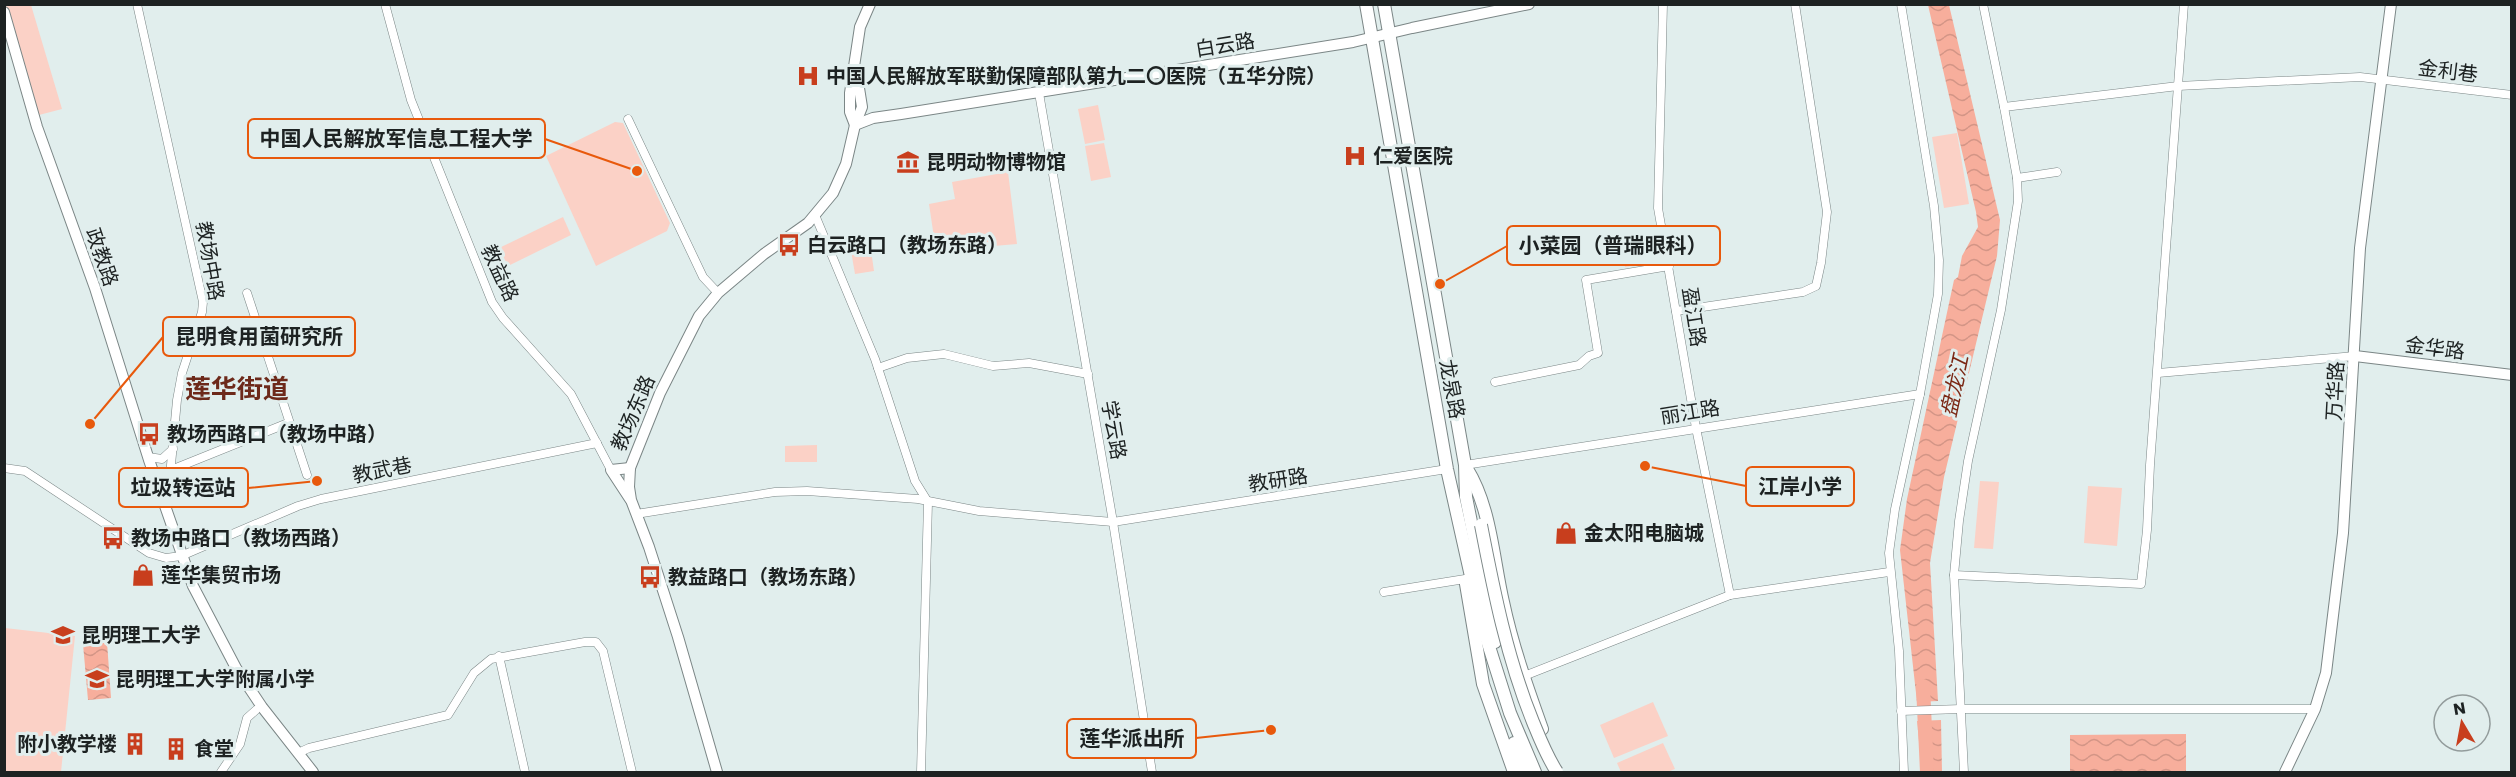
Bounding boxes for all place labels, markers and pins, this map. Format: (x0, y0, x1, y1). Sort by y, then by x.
place label: 中国人民解放军联勤保障部队第九二〇医院（五华分院） (826, 62, 1326, 90)
hospital icon: 中国人民解放军联勤保障部队第九二〇医院（五华分院） (795, 63, 821, 89)
callout: 中国人民解放军信息工程大学 (248, 119, 545, 158)
place label: 仁爱医院 (1373, 142, 1453, 170)
hospital icon: 仁爱医院 (1342, 143, 1368, 169)
place label: 昆明动物博物馆 (926, 148, 1066, 176)
museum icon: 昆明动物博物馆 (895, 149, 921, 175)
callout: 小菜园（普瑞眼科） (1507, 226, 1720, 265)
place label: 白云路口（教场东路） (807, 231, 1007, 259)
bus stop icon: 白云路口（教场东路） (776, 232, 802, 258)
callout: 昆明食用菌研究所 (163, 317, 355, 356)
place label: 教场西路口（教场中路） (167, 420, 387, 448)
bus stop icon: 教场西路口（教场中路） (136, 421, 162, 447)
callout: 江岸小学 (1746, 467, 1854, 506)
callout: 垃圾转运站 (119, 468, 248, 507)
place label: 金太阳电脑城 (1584, 519, 1704, 547)
shop icon: 金太阳电脑城 (1553, 520, 1579, 546)
place label: 教场中路口（教场西路） (131, 524, 351, 552)
bus stop icon: 教场中路口（教场西路） (100, 525, 126, 551)
place label: 莲华集贸市场 (161, 561, 281, 589)
shop icon: 莲华集贸市场 (130, 562, 156, 588)
place label: 教益路口（教场东路） (668, 563, 868, 591)
bus stop icon: 教益路口（教场东路） (637, 564, 663, 590)
place label: 昆明理工大学 (81, 621, 201, 649)
school or university icon: 昆明理工大学 (50, 622, 76, 648)
place label: 昆明理工大学附属小学 (115, 665, 315, 693)
school or university icon: 昆明理工大学附属小学 (84, 666, 110, 692)
callout: 莲华派出所 (1067, 719, 1196, 758)
place label: 附小教学楼 (17, 730, 117, 758)
building icon: 附小教学楼 (122, 731, 148, 757)
place label: 食堂 (194, 735, 234, 763)
building icon: 食堂 (163, 736, 189, 762)

